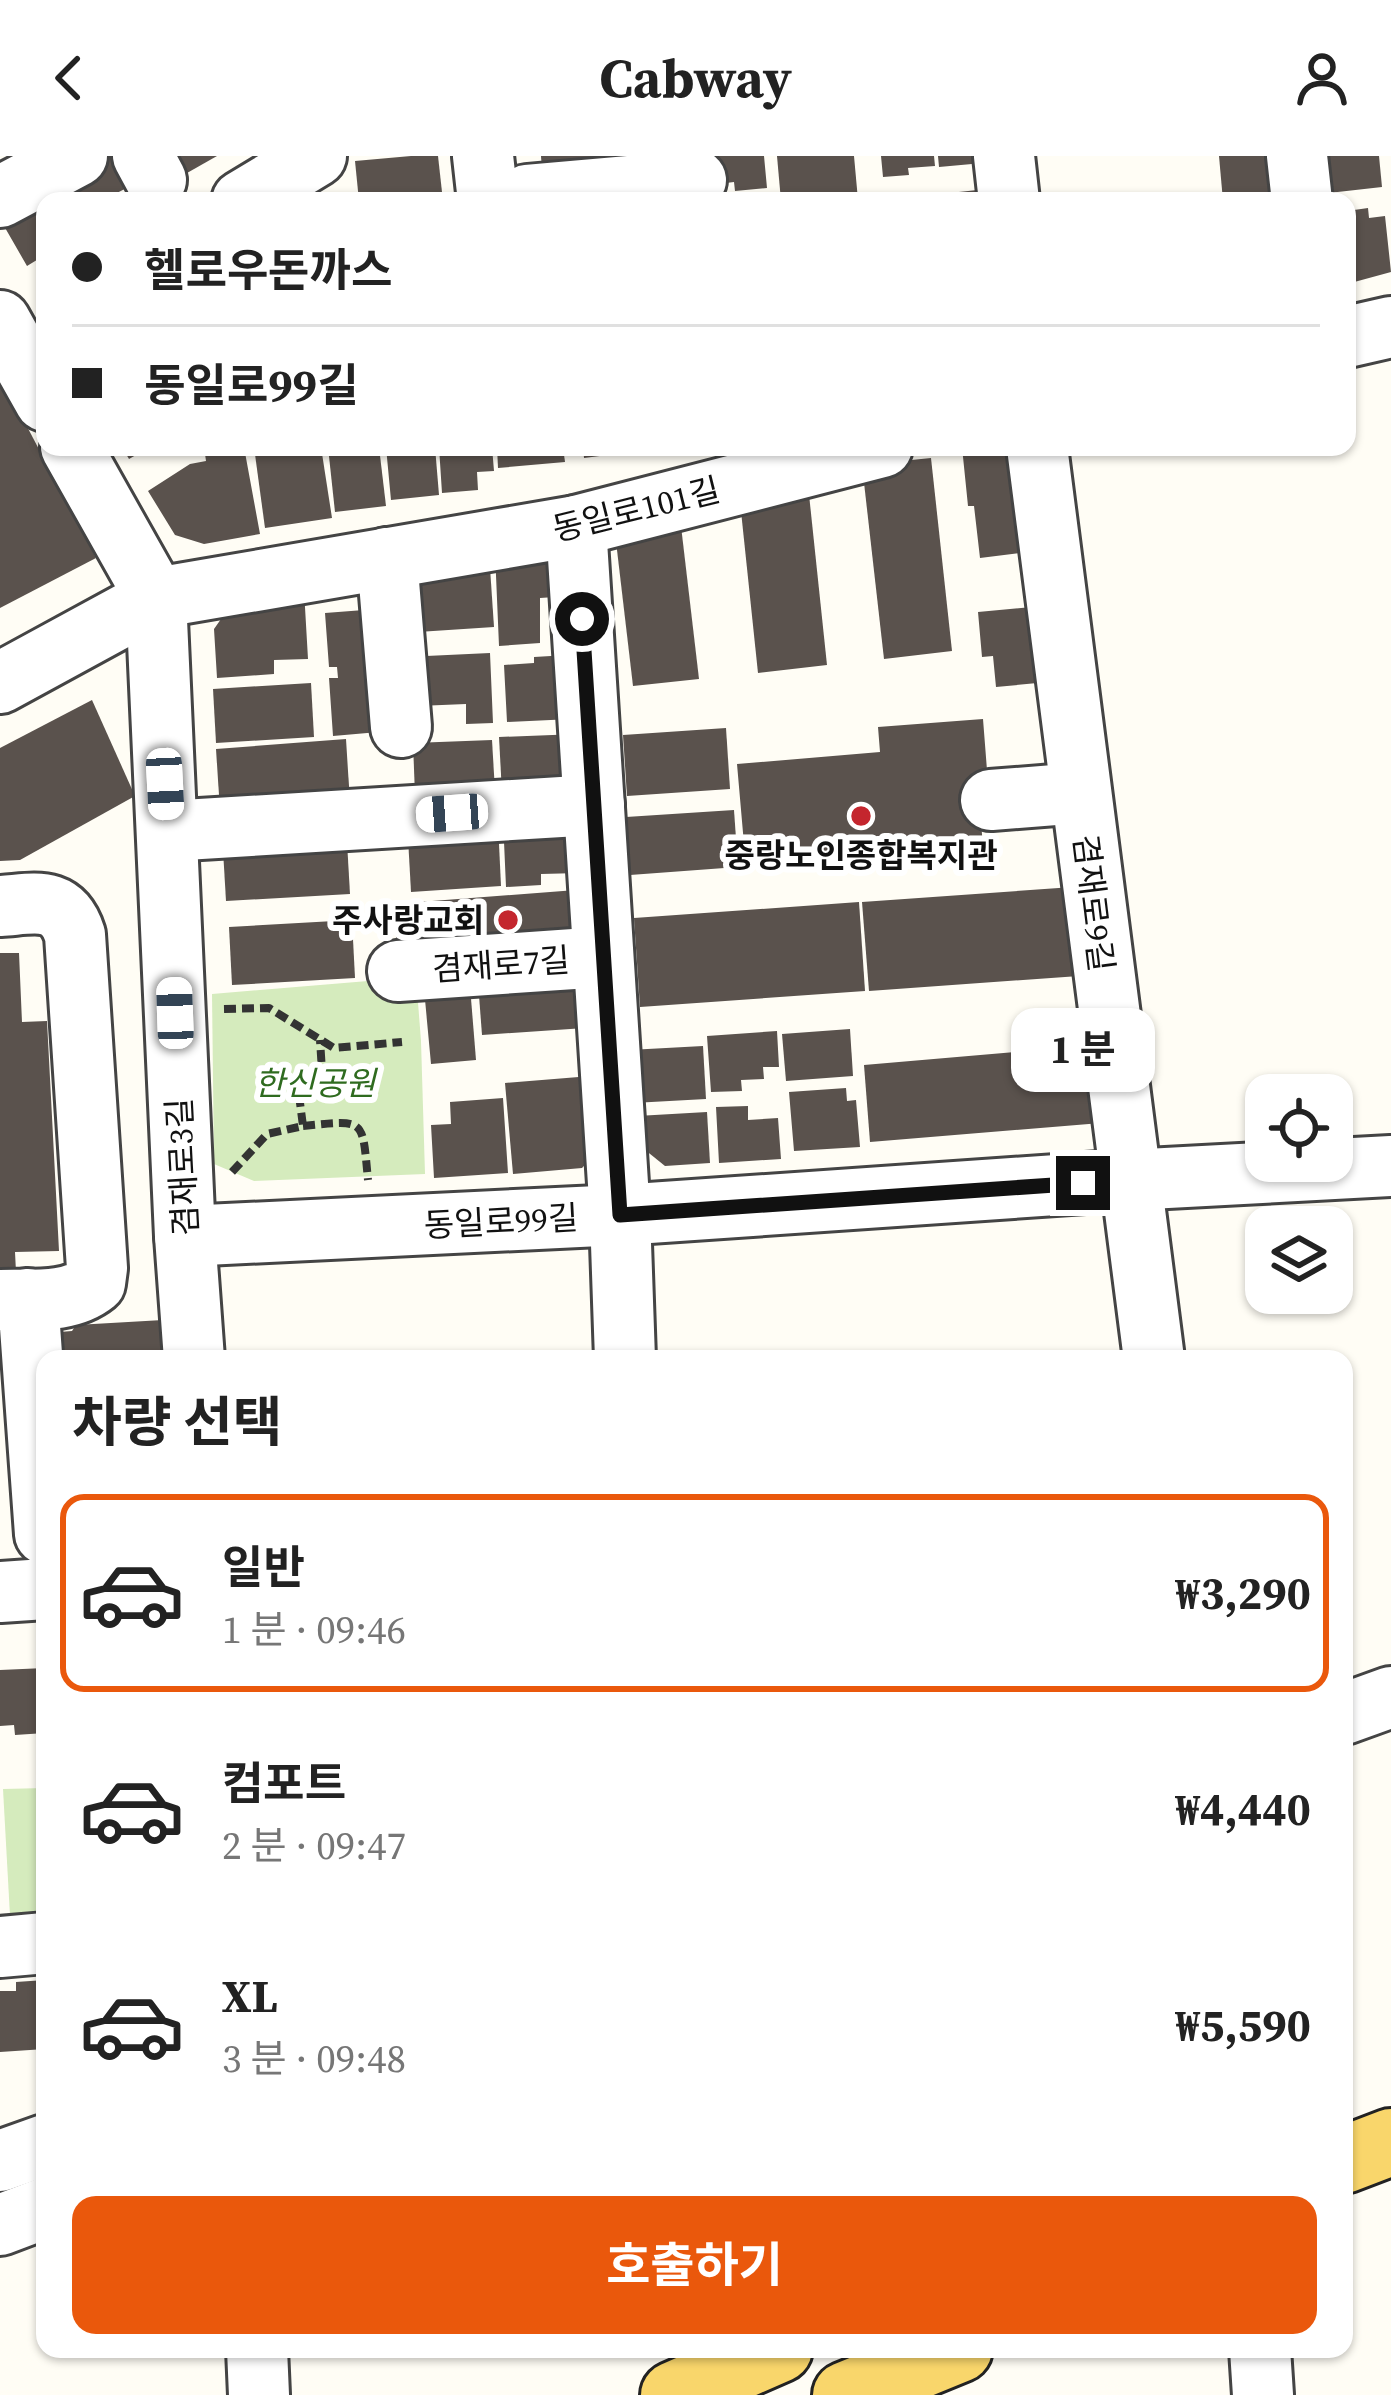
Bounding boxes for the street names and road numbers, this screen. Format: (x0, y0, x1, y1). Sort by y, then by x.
street label: 동일로101길 (548, 467, 725, 552)
street label: 겸재로9길 (1063, 832, 1124, 974)
street label: 겸재로7길 (431, 937, 571, 992)
street label: 겸재로3길 (156, 1097, 209, 1237)
street label: 동일로99길 (423, 1195, 579, 1248)

